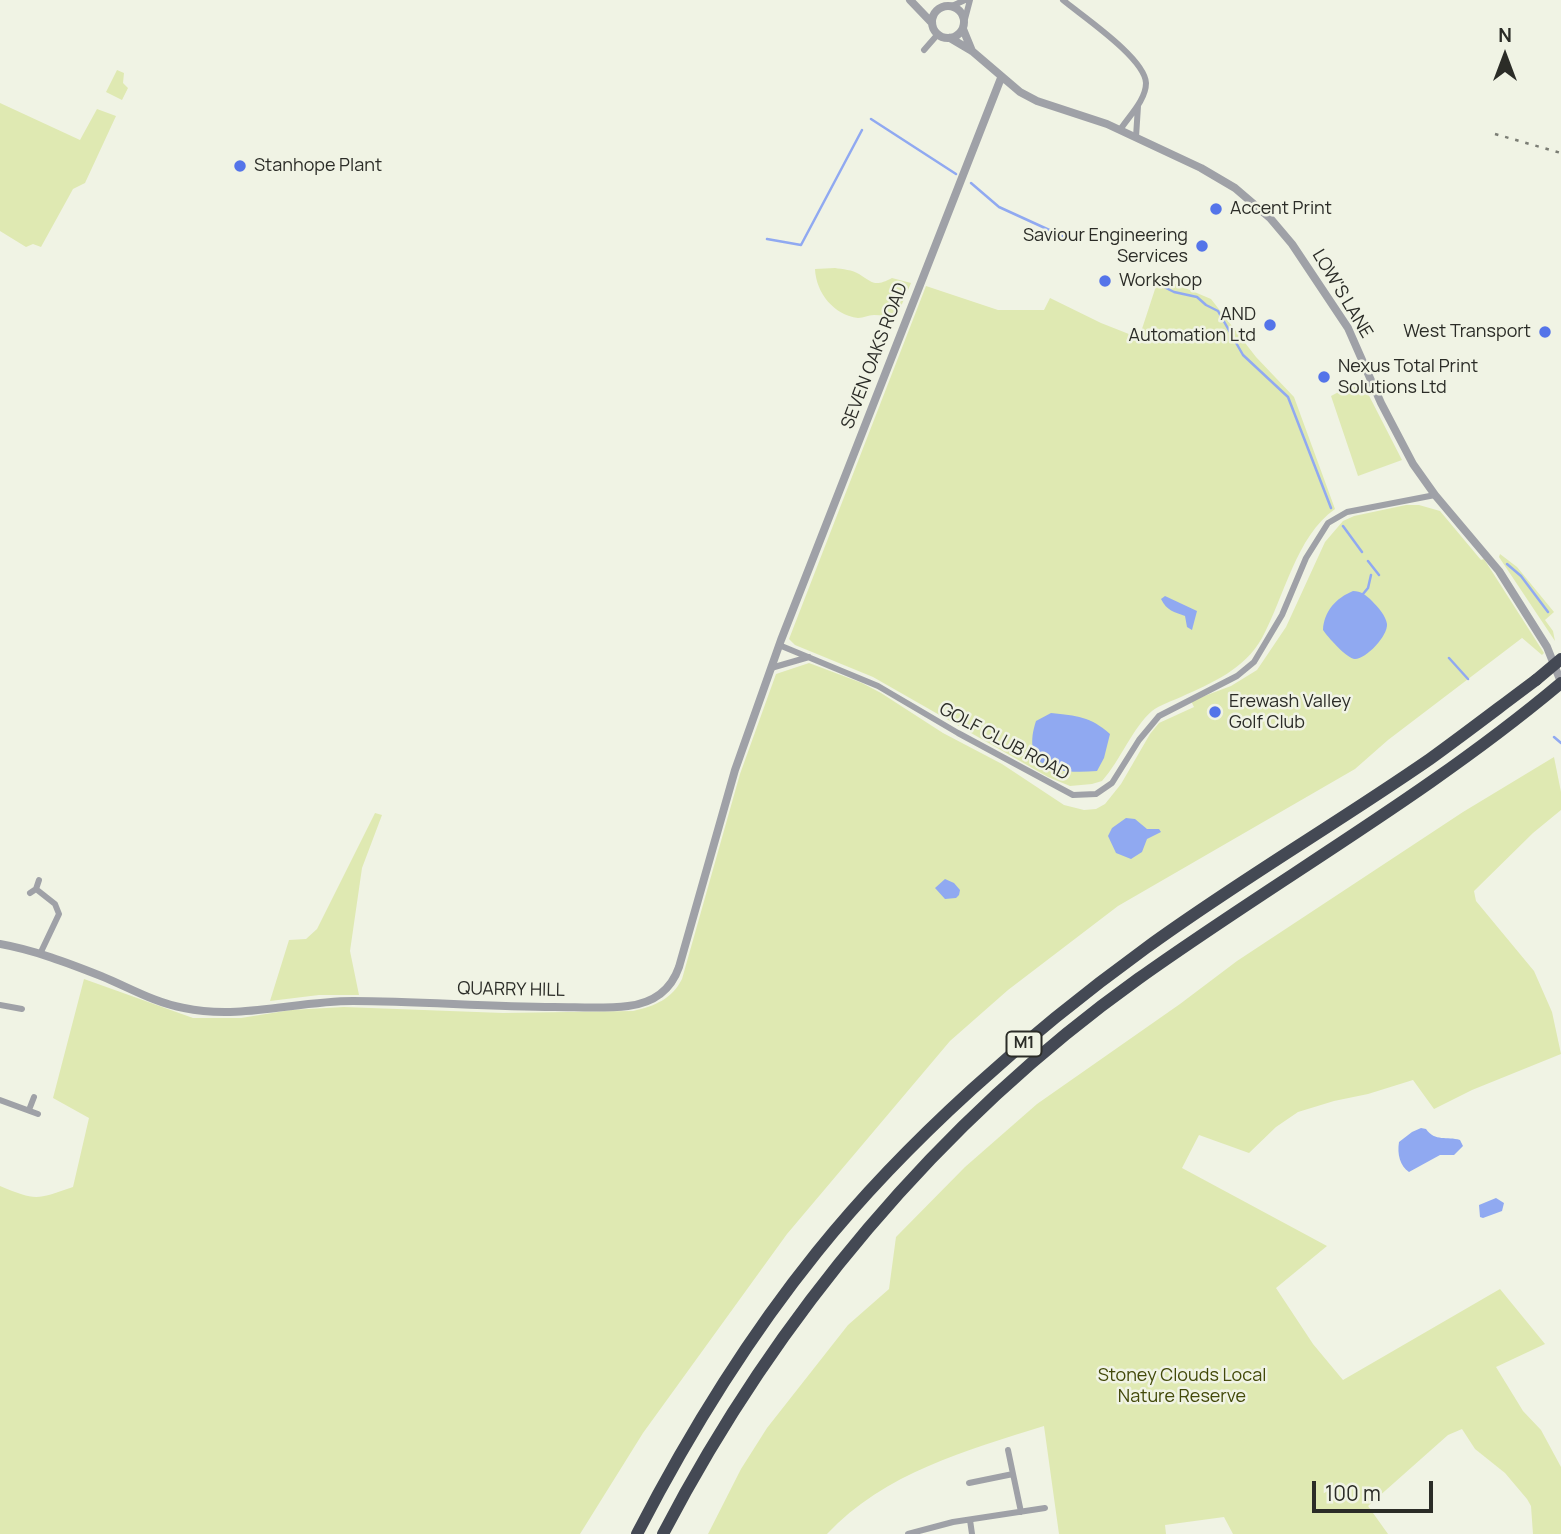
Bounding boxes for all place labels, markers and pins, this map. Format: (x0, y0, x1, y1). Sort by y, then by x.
place label: Stanhope Plant (254, 155, 382, 177)
marker: Stanhope Plant (232, 158, 248, 174)
place label: Accent Print (1230, 198, 1332, 220)
marker: Accent Print (1208, 201, 1224, 217)
place label: Saviour Engineering Services (1023, 225, 1188, 268)
marker: Saviour Engineering Services (1194, 238, 1210, 254)
place label: Workshop (1119, 270, 1202, 292)
marker: Workshop (1097, 273, 1113, 289)
place label: AND Automation Ltd (1129, 304, 1256, 346)
marker: AND Automation Ltd (1262, 317, 1278, 333)
place label: West Transport (1403, 321, 1531, 343)
marker: West Transport (1537, 324, 1553, 340)
place label: Nexus Total Print Solutions Ltd (1338, 356, 1478, 398)
marker: Nexus Total Print Solutions Ltd (1316, 369, 1332, 385)
place label: Erewash Valley Golf Club (1229, 691, 1351, 734)
marker: Erewash Valley Golf Club (1207, 704, 1223, 720)

